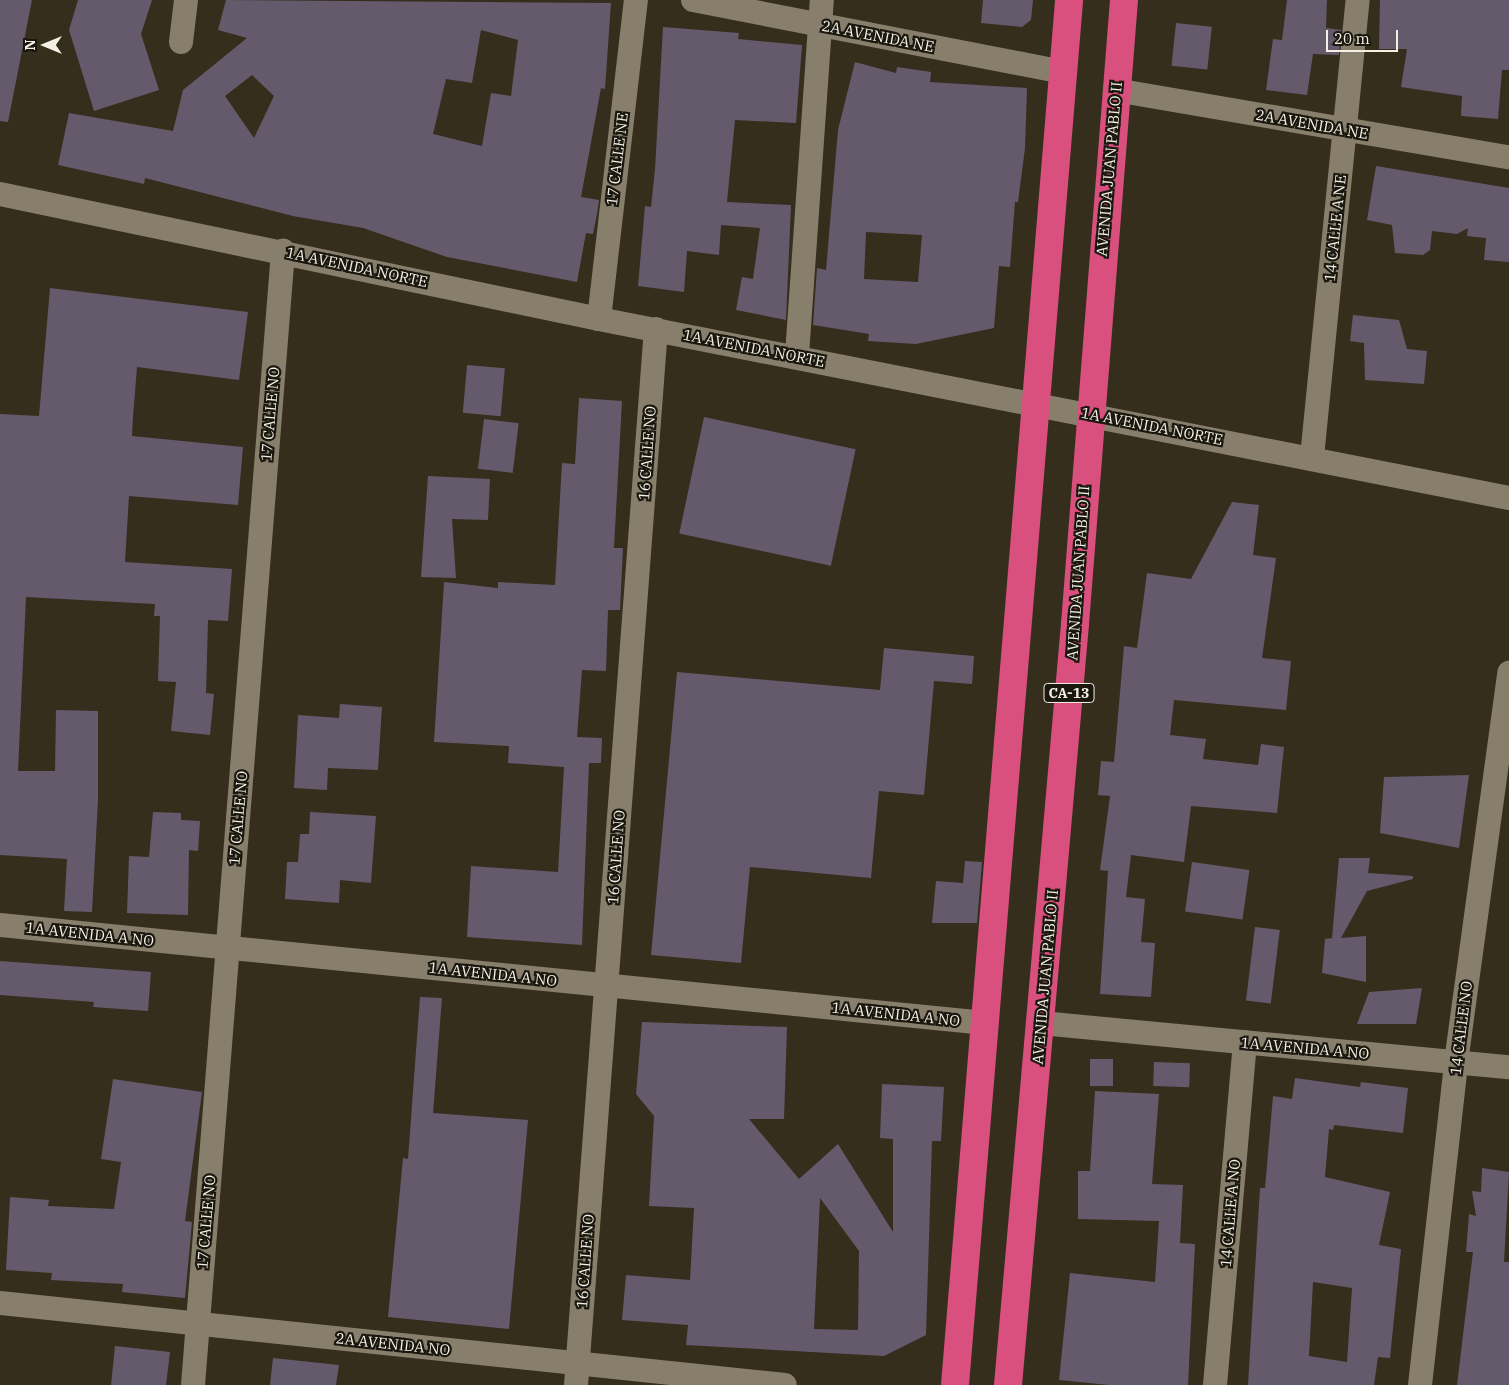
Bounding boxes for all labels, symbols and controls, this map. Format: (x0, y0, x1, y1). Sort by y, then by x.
street label: 2A AVENIDA NE (820, 16, 936, 56)
north arrow (20, 20, 70, 70)
scale bar (1329, 20, 1402, 52)
text: 20 m (1334, 29, 1370, 48)
text: N (21, 39, 39, 51)
street label: AVENIDA JUAN PABLO II (1092, 81, 1126, 257)
street label: 2A AVENIDA NE (1254, 105, 1370, 143)
street label: 17 CALLE NE (602, 112, 632, 206)
street label: 14 CALLE A NE (1320, 174, 1350, 282)
street label: 1A AVENIDA NORTE (285, 243, 429, 291)
street label: 1A AVENIDA NORTE (681, 325, 827, 371)
street label: 17 CALLE NO (257, 366, 283, 462)
street label: 1A AVENIDA NORTE (1079, 403, 1225, 449)
street label: 16 CALLE NO (635, 405, 659, 501)
street label: AVENIDA JUAN PABLO II (1063, 485, 1093, 661)
road number: CA-13 (1043, 681, 1095, 704)
street label: 17 CALLE NO (225, 770, 251, 866)
street label: 16 CALLE NO (604, 809, 628, 905)
street label: AVENIDA JUAN PABLO II (1028, 889, 1062, 1065)
street label: 1A AVENIDA A NO (25, 918, 155, 950)
street label: 1A AVENIDA A NO (428, 958, 558, 990)
street label: 14 CALLE NO (1446, 980, 1476, 1076)
street label: 1A AVENIDA A NO (831, 998, 961, 1030)
street label: 1A AVENIDA A NO (1240, 1033, 1370, 1063)
street label: 14 CALLE A NO (1216, 1158, 1244, 1268)
street label: 17 CALLE NO (193, 1174, 219, 1270)
street label: 16 CALLE NO (573, 1213, 597, 1309)
street label: 2A AVENIDA NO (335, 1329, 451, 1359)

